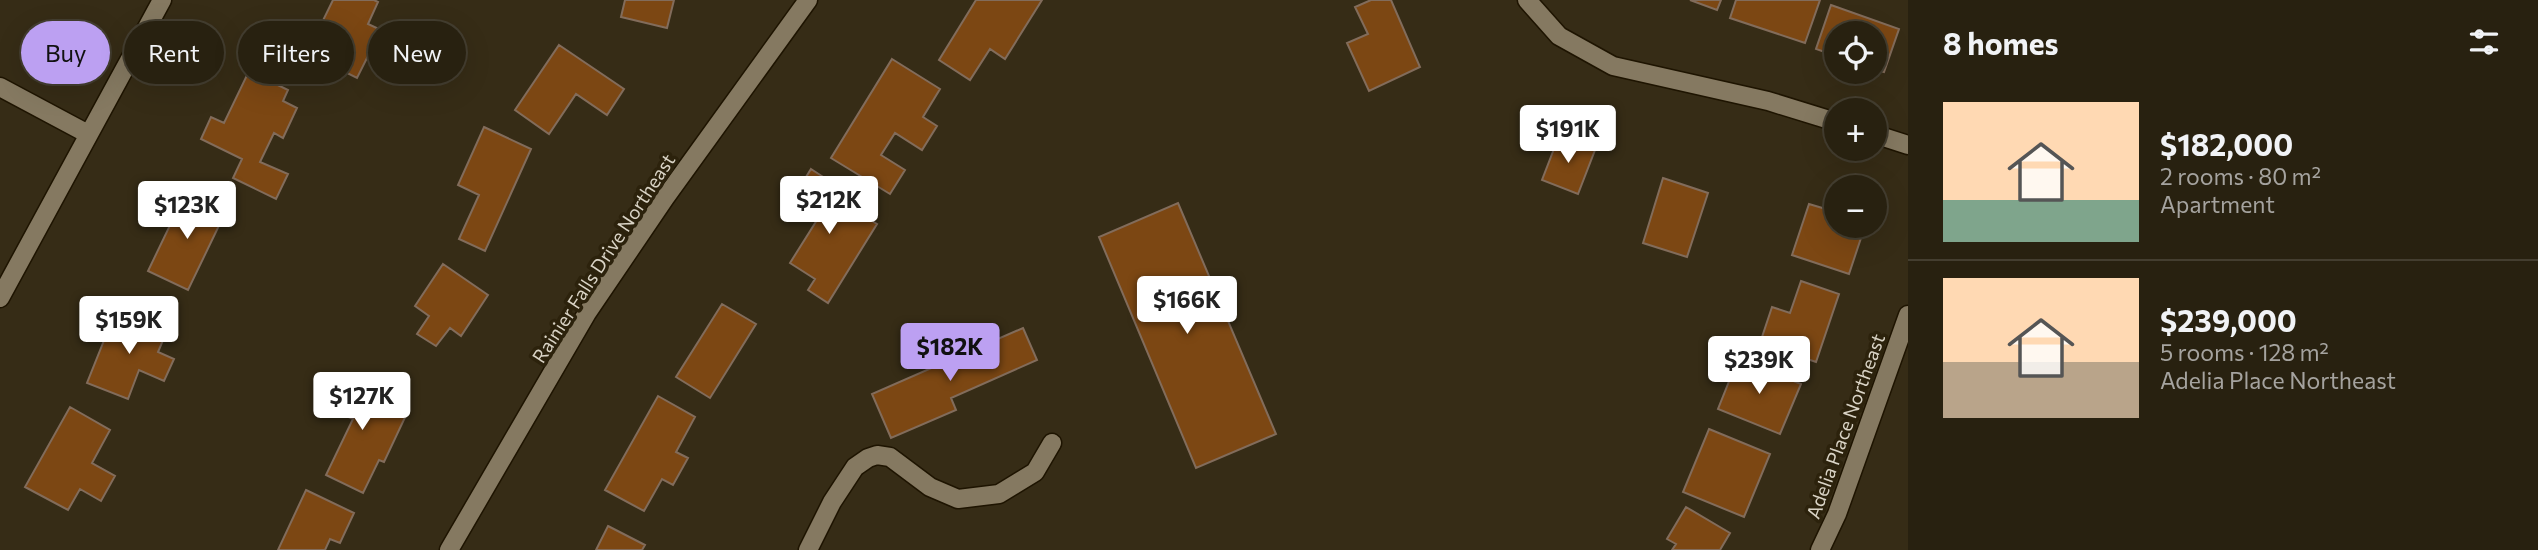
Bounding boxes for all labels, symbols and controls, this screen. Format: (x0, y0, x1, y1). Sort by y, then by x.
chip: Buy (21, 21, 110, 84)
chip: Rent (124, 21, 224, 84)
chip: Filters (238, 21, 354, 84)
chip: New (368, 21, 466, 84)
map controls (1824, 21, 1887, 238)
button: locate (1824, 21, 1887, 84)
icon: filters (2465, 23, 2503, 61)
text: 8 homes (1943, 24, 2059, 61)
button: + (1824, 98, 1887, 161)
pin: $191K (1519, 106, 1617, 165)
text: $191K (1536, 114, 1600, 142)
text: $182,000 (2160, 125, 2293, 162)
icon: home (1999, 130, 2083, 214)
street label: Rainier Falls Drive Northeast (527, 149, 679, 367)
text: 2 rooms · 80 m² (2160, 162, 2321, 190)
button: − (1824, 175, 1887, 238)
pin: $212K (780, 176, 878, 236)
pin: $123K (138, 182, 236, 241)
text: $212K (796, 185, 862, 213)
text: $123K (154, 190, 220, 218)
text: Apartment (2160, 190, 2275, 218)
pin: $166K (1138, 276, 1236, 336)
text: $166K (1153, 285, 1221, 313)
pin: $159K (80, 296, 178, 356)
text: $239,000 (2160, 301, 2297, 338)
text: $159K (95, 305, 163, 333)
icon: home (1999, 306, 2083, 390)
pin: $182K (901, 324, 999, 383)
street label: Adelia Place Northeast (1801, 330, 1889, 522)
text: $182K (917, 332, 983, 360)
pin: $239K (1710, 336, 1808, 396)
text: 5 rooms · 128 m² (2160, 338, 2329, 366)
text: $239K (1724, 345, 1794, 373)
text: Adelia Place Northeast (2160, 366, 2396, 394)
pin: $127K (313, 372, 411, 432)
text: $127K (329, 381, 395, 409)

